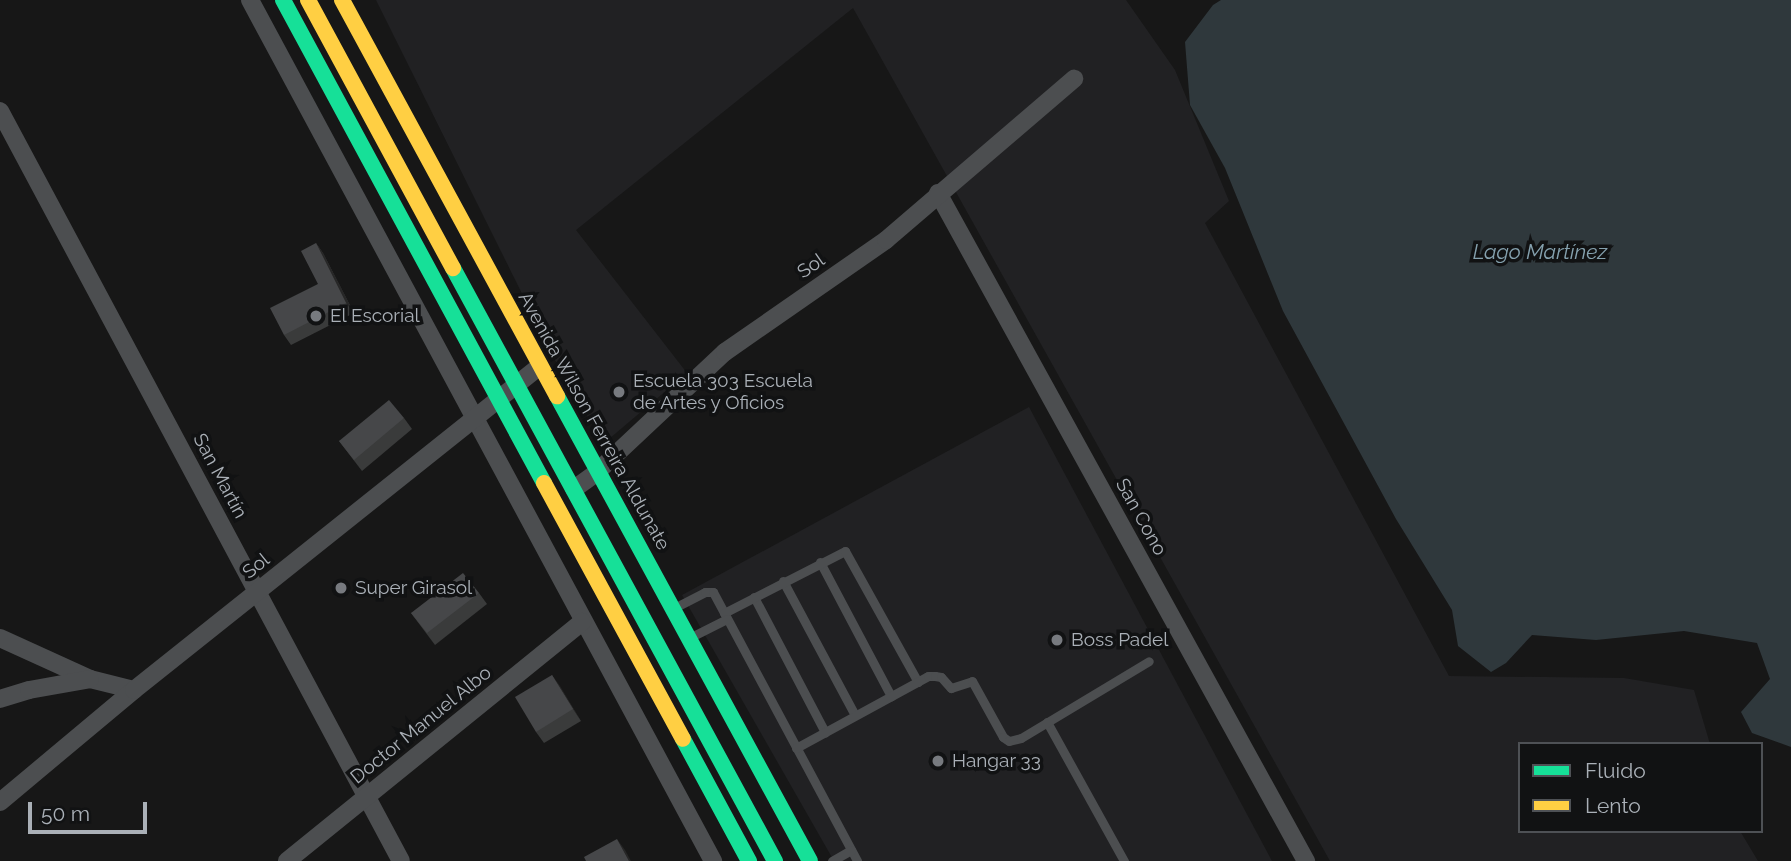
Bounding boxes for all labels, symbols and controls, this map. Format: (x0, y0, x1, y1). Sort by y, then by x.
water label: Lago Martínez (1473, 239, 1607, 265)
street label: Sol (793, 249, 829, 283)
street label: Avenida Wilson Ferreira Aldunate (513, 287, 675, 555)
place label: El Escorial (330, 305, 420, 327)
marker: El Escorial (308, 308, 324, 324)
place label: Escuela 303 Escuela de Artes y Oficios (633, 370, 813, 414)
marker: Escuela 303 Escuela de Artes y Oficios (611, 384, 627, 400)
street label: San Martín (188, 430, 252, 522)
street label: San Cono (1111, 475, 1171, 559)
street label: Sol (238, 548, 274, 584)
place label: Super Girasol (355, 577, 473, 599)
marker: Super Girasol (333, 580, 349, 596)
place label: Boss Padel (1071, 629, 1168, 651)
marker: Boss Padel (1049, 632, 1065, 648)
street label: Doctor Manuel Albo (346, 661, 496, 789)
legend (1518, 742, 1763, 833)
place label: Hangar 33 (952, 750, 1041, 772)
marker: Hangar 33 (930, 753, 946, 769)
text: Fluido (1585, 758, 1646, 783)
scale bar (32, 788, 150, 832)
text: Lento (1585, 793, 1641, 818)
text: 50 m (41, 801, 90, 826)

